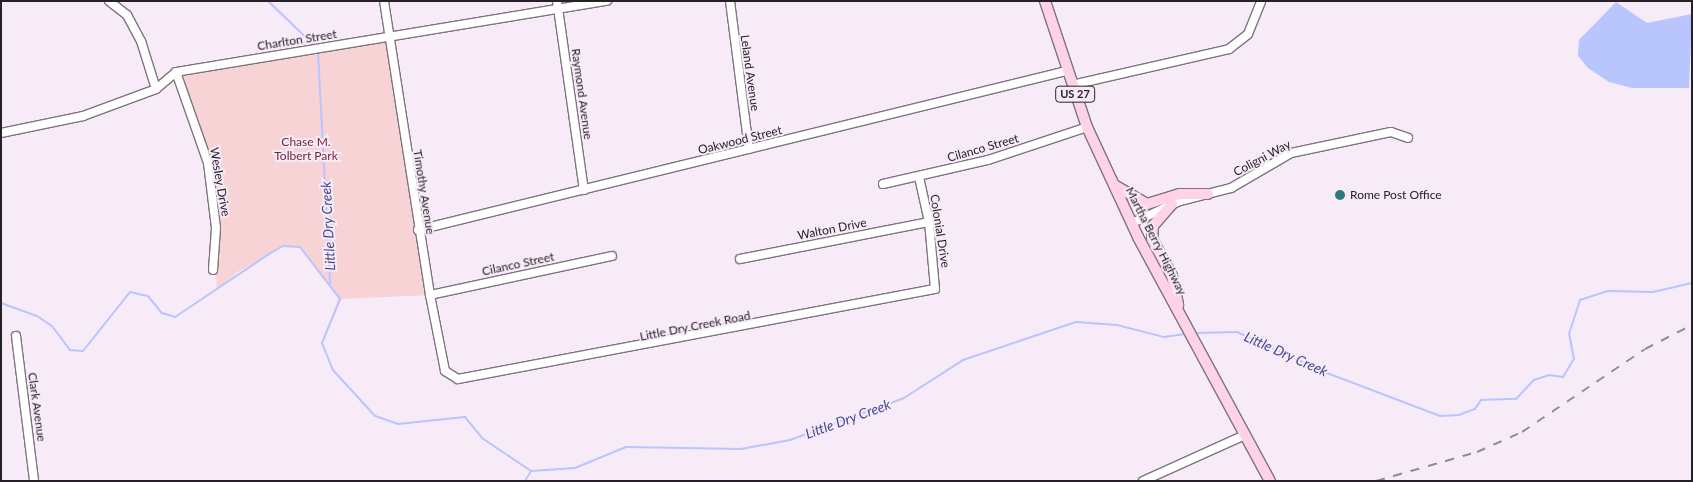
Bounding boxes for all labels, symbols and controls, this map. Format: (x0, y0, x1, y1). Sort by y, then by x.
street label: Charlton Street (256, 27, 338, 53)
street label: Leland Avenue (738, 34, 762, 112)
street label: Raymond Avenue (568, 47, 596, 141)
road number: US 27 (1055, 86, 1095, 102)
street label: Oakwood Street (697, 123, 783, 157)
street label: Cilanco Street (946, 131, 1020, 165)
park label: Chase M. Tolbert Park (274, 135, 338, 163)
street label: Coligni Way (1231, 137, 1293, 179)
street label: Wesley Drive (207, 146, 233, 218)
street label: Timothy Avenue (410, 148, 438, 236)
water label: Little Dry Creek (317, 181, 339, 271)
street label: Martha Berry Highway (1122, 184, 1190, 298)
place label: Rome Post Office (1350, 188, 1442, 202)
marker: Rome Post Office (1334, 189, 1346, 201)
street label: Colonial Drive (927, 193, 953, 269)
street label: Walton Drive (796, 215, 868, 243)
street label: Cilanco Street (481, 249, 555, 279)
street label: Little Dry Creek Road (638, 308, 752, 344)
water label: Little Dry Creek (1242, 328, 1330, 380)
street label: Clark Avenue (25, 371, 49, 443)
water label: Little Dry Creek (803, 396, 893, 442)

